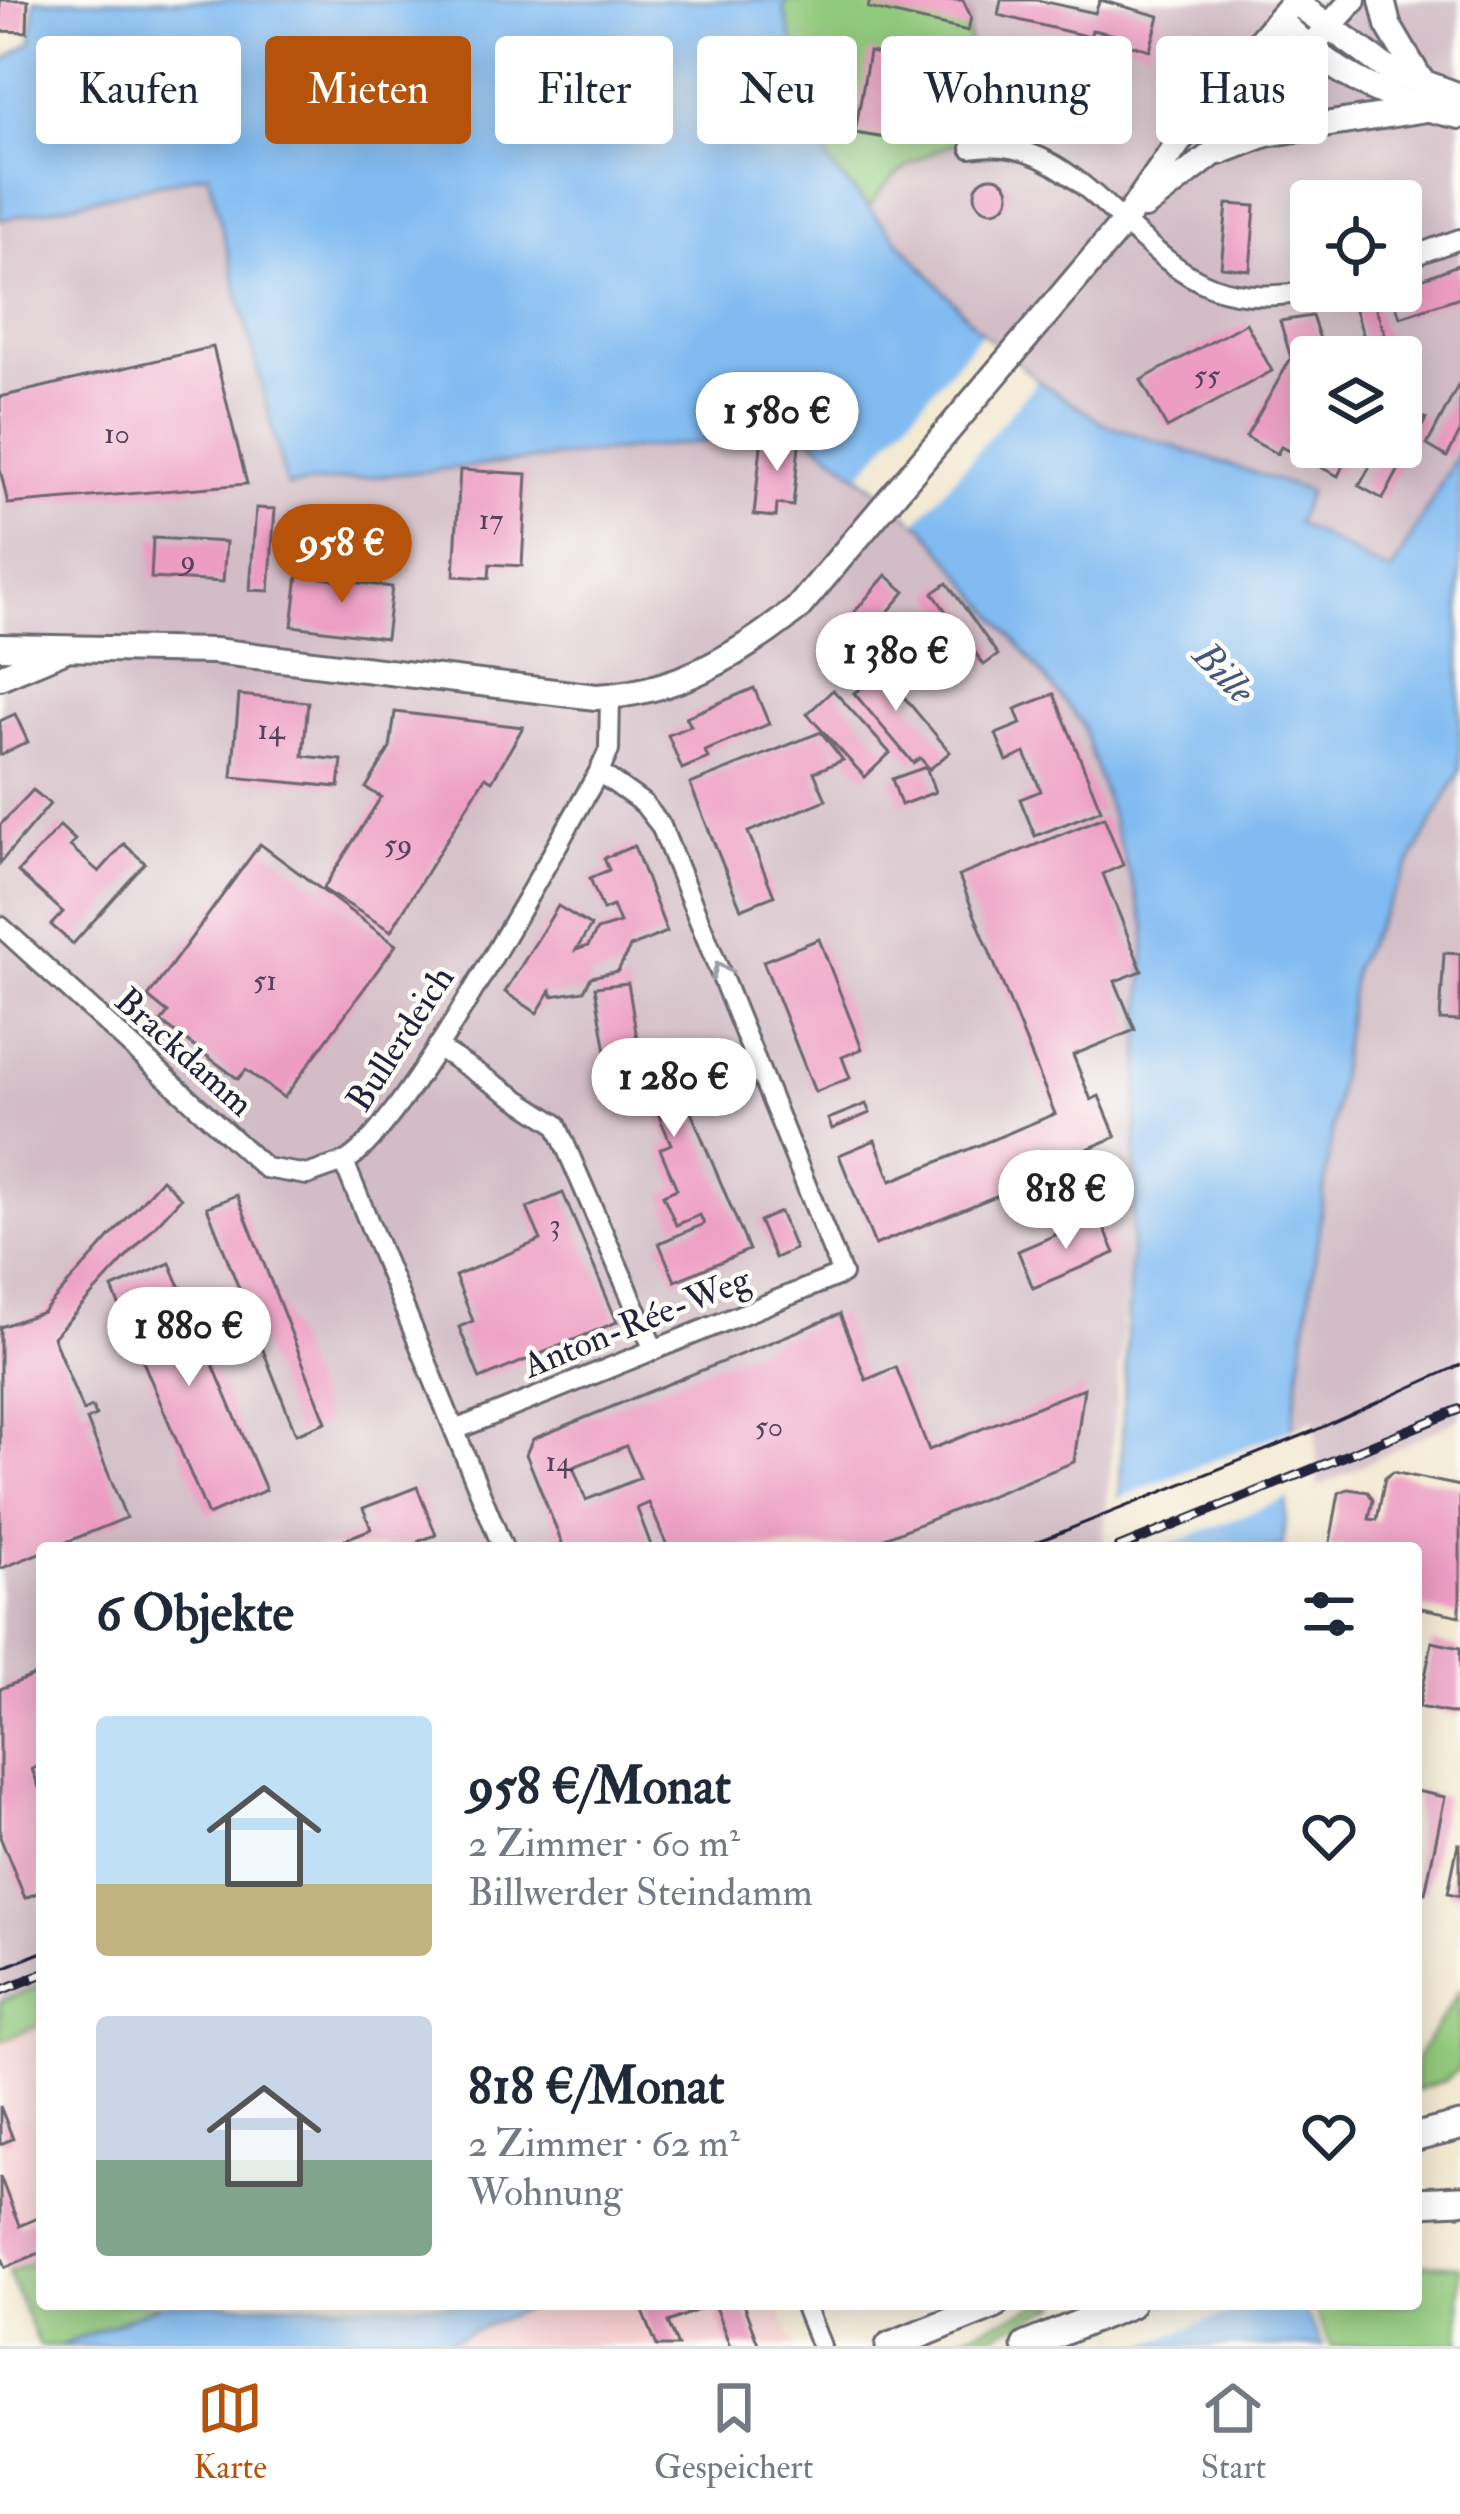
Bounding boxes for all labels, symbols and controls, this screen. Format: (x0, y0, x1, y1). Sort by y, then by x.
chip: Kaufen (36, 36, 241, 144)
chip: Mieten (265, 36, 471, 144)
chip: Filter (495, 36, 673, 144)
chip: Neu (697, 36, 857, 144)
chip: Wohnung (881, 36, 1132, 144)
chip: Haus (1156, 36, 1328, 144)
map controls (1290, 180, 1422, 468)
button: locate (1290, 180, 1422, 312)
button: layers (1290, 336, 1422, 468)
house number: 55 (1194, 357, 1221, 394)
pin: 1 580 € (666, 372, 888, 474)
text: 1 580 € (723, 386, 831, 435)
house number: 10 (104, 415, 130, 452)
house number: 17 (479, 501, 503, 538)
pin: 958 € (258, 504, 426, 606)
text: 958 € (299, 518, 385, 567)
house number: 9 (178, 542, 196, 579)
pin: 1 380 € (785, 612, 1007, 714)
text: 1 380 € (843, 626, 949, 675)
water label: Bille (1181, 630, 1266, 715)
house number: 14 (258, 711, 286, 748)
house number: 59 (384, 826, 412, 863)
street label: Bullerdeich (337, 958, 464, 1120)
one-way arrow (710, 961, 734, 982)
house number: 51 (253, 962, 277, 999)
street label: Brackdamm (105, 978, 263, 1126)
pin: 1 280 € (563, 1038, 785, 1140)
text: 1 280 € (618, 1052, 730, 1101)
pin: 818 € (982, 1150, 1150, 1252)
text: 818 € (1025, 1164, 1107, 1213)
house number: 3 (549, 1206, 561, 1243)
street label: Anton-Rée-Weg (516, 1256, 758, 1389)
pin: 1 880 € (78, 1287, 300, 1389)
text: 1 880 € (134, 1301, 244, 1350)
house number: 50 (755, 1408, 783, 1445)
house number: 14 (546, 1443, 574, 1480)
icon: filters (1296, 1581, 1362, 1647)
text: 6 Objekte (96, 1582, 294, 1646)
text: 958 €/Monat (468, 1755, 731, 1819)
icon: home (192, 1764, 336, 1908)
icon: heart (1296, 1803, 1362, 1869)
text: 2 Zimmer · 60 m² (468, 1819, 740, 1868)
text: Billwerder Steindamm (468, 1868, 813, 1917)
text: 818 €/Monat (468, 2055, 725, 2119)
icon: home (192, 2064, 336, 2208)
icon: heart (1296, 2103, 1362, 2169)
text: 2 Zimmer · 62 m² (468, 2119, 740, 2168)
text: Wohnung (468, 2168, 623, 2217)
tab: Karte (194, 2375, 267, 2488)
tab: Gespeichert (654, 2375, 813, 2488)
tab: Start (1200, 2375, 1266, 2488)

